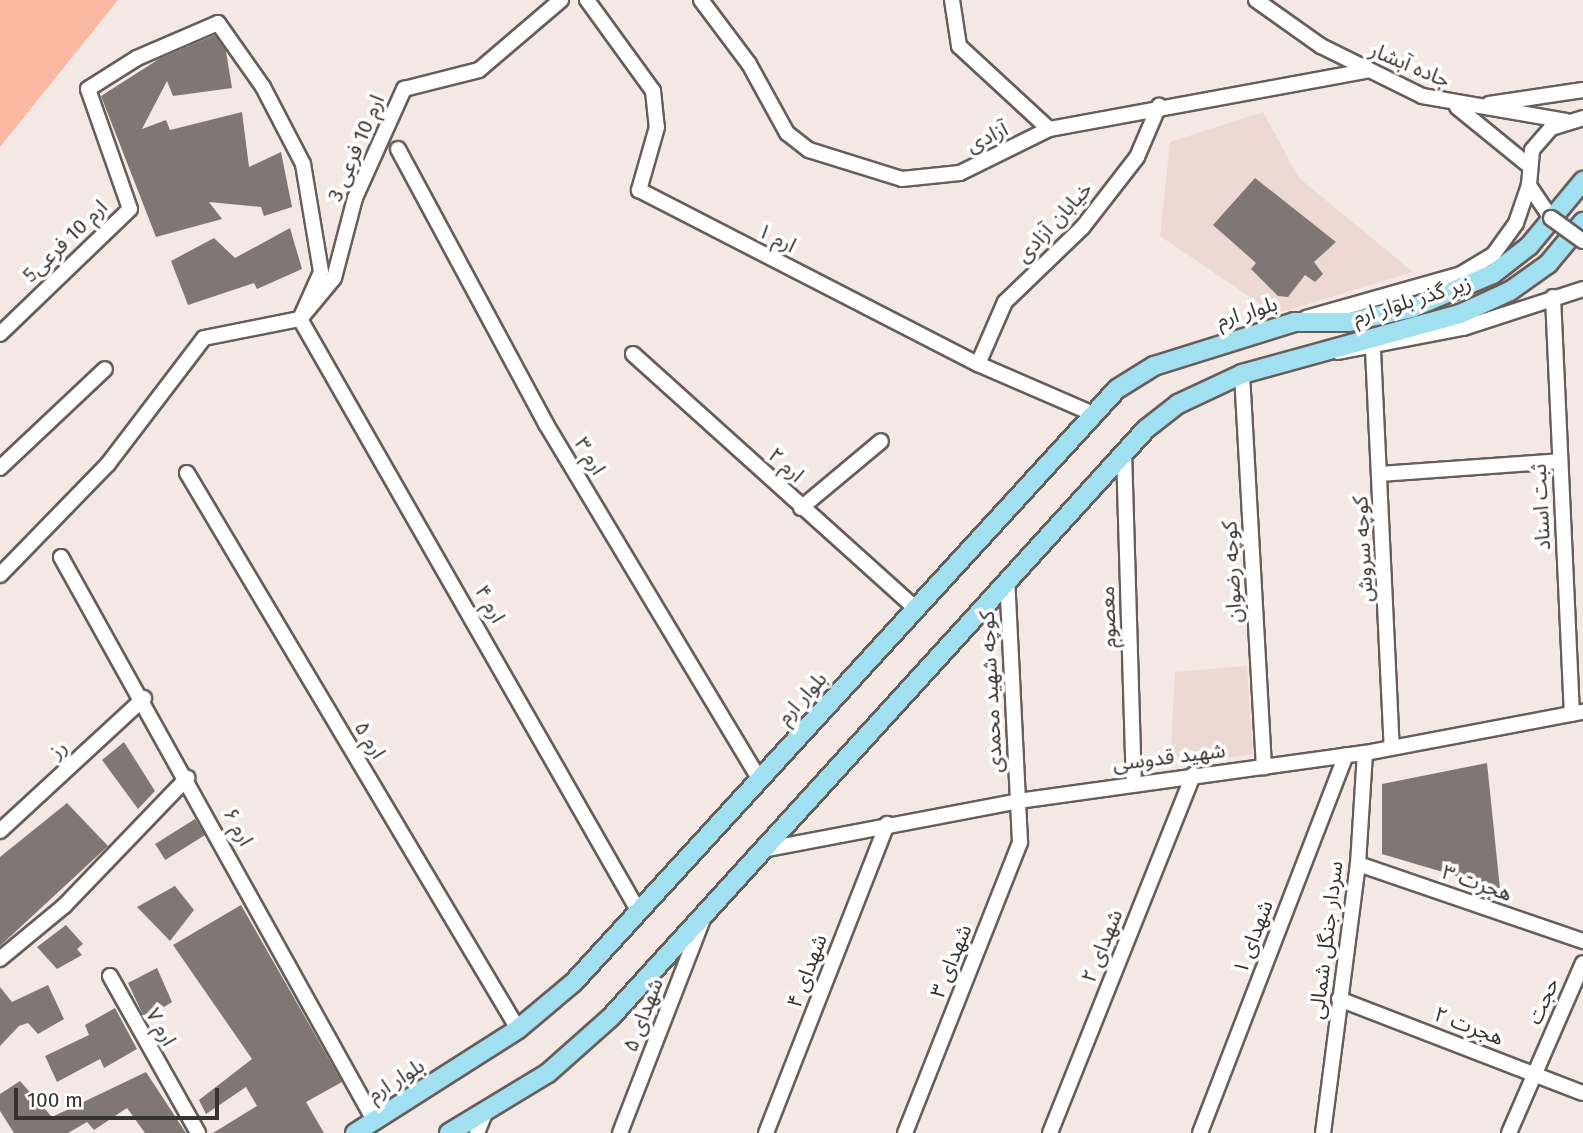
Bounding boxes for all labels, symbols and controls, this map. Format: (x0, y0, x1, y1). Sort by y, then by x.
street label: جاده آبشار (1366, 37, 1454, 93)
street label: ارم 10 فرعی 3 (322, 91, 390, 205)
street label: آزادی (962, 116, 1012, 158)
street label: خیابان آزادی (1010, 176, 1098, 268)
street label: ارم 10 فرعی5 (18, 195, 112, 287)
street label: ارم ۱ (754, 218, 800, 258)
street label: زیر گذر بلوار ارم (1350, 270, 1474, 330)
street label: بلوار ارم (1214, 291, 1280, 333)
street label: ارم ۳ (569, 433, 611, 479)
street label: ارم ۲ (763, 442, 809, 488)
street label: ثبت اسناد (1526, 463, 1556, 551)
street label: کوچه سروش (1348, 495, 1378, 603)
street label: کوچه رضوان (1217, 520, 1247, 624)
street label: ارم ۴ (469, 581, 511, 627)
street label: معصوم (1094, 586, 1122, 648)
street label: کوچه شهید محمدی (974, 610, 1008, 774)
street label: بلوار ارم (772, 666, 832, 730)
street label: ارم ۵ (349, 717, 391, 763)
street label: رز (44, 735, 72, 763)
street label: شهید قدوسی (1111, 738, 1227, 776)
street label: ارم ۶ (217, 804, 259, 850)
street label: سردار جنگل شمالی (1304, 859, 1348, 1021)
street label: هجرت ۳ (1439, 859, 1515, 907)
street label: شهدای ۱ (1227, 897, 1279, 977)
street label: شهدای ۲ (1076, 906, 1128, 986)
street label: شهدای ۳ (925, 921, 977, 1001)
street label: شهدای ۴ (781, 931, 833, 1011)
street label: حجت (1522, 974, 1564, 1028)
street label: شهدای ۵ (617, 975, 669, 1055)
street label: هجرت ۲ (1431, 1001, 1507, 1051)
street label: ارم ۷ (140, 1004, 182, 1050)
street label: بلوار ارم (363, 1053, 429, 1107)
scale bar (18, 1074, 222, 1118)
text: 100 m (27, 1087, 83, 1113)

